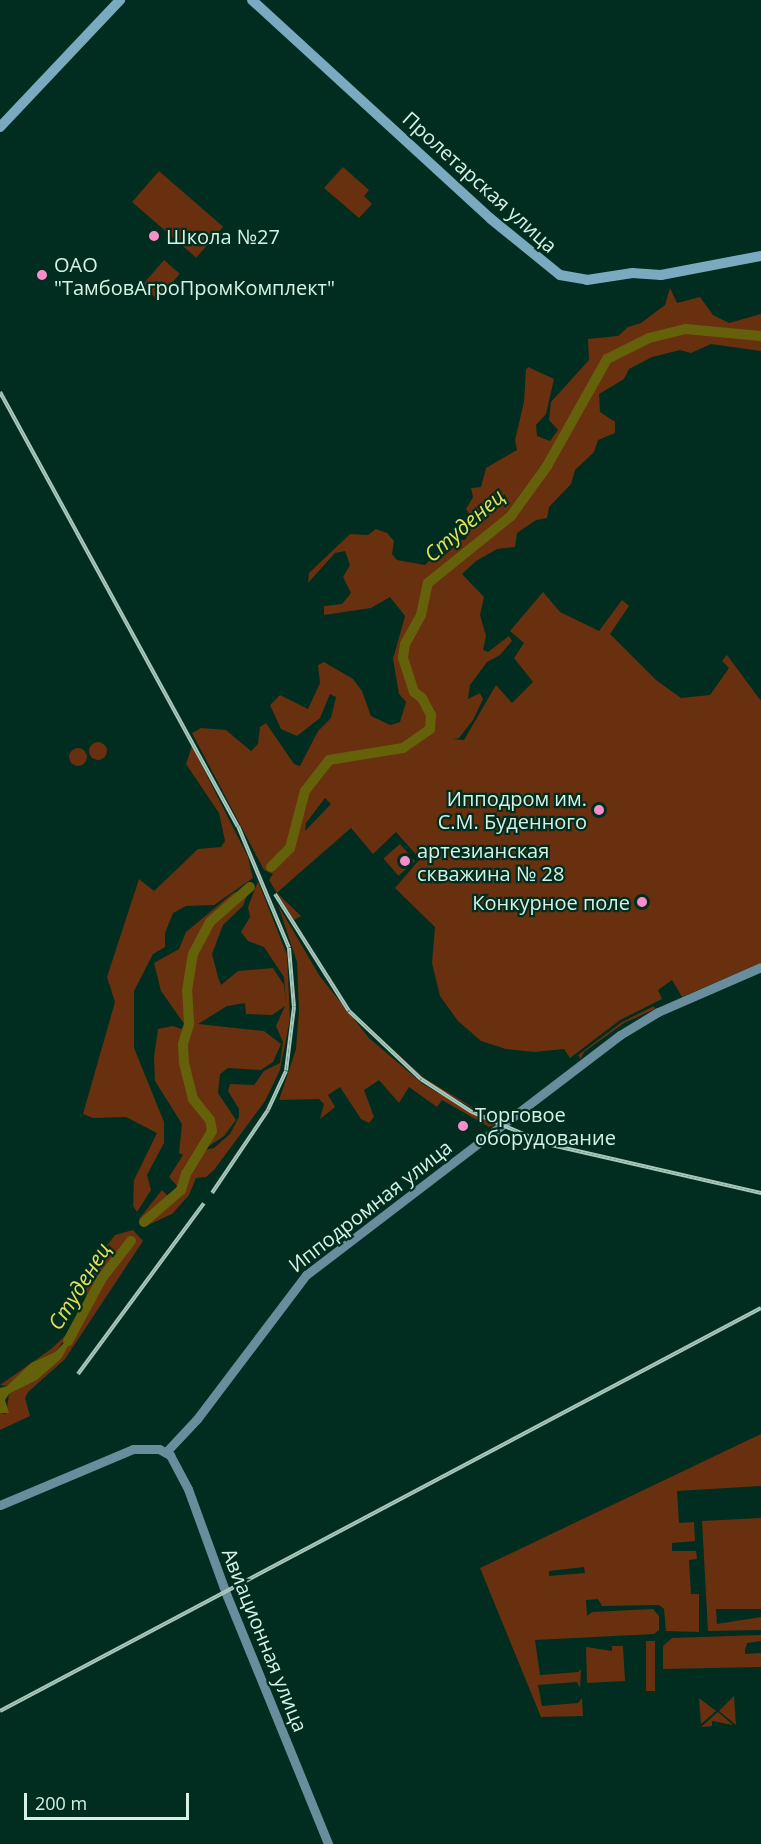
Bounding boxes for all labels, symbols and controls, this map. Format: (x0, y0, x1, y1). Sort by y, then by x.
street label: Пролетарская улица (398, 106, 562, 258)
place label: Школа №27 (166, 224, 280, 248)
marker: Школа №27 (147, 229, 161, 243)
place label: ОАО "ТамбовАгроПромКомплект" (54, 252, 335, 299)
marker: ОАО "ТамбовАгроПромКомплект" (35, 268, 49, 282)
water label: Студенец (419, 483, 509, 567)
place label: Ипподром им. С.М. Буденного (438, 786, 587, 833)
marker: Ипподром им. С.М. Буденного (592, 803, 606, 817)
place label: артезианская скважина № 28 (417, 838, 564, 885)
marker: артезианская скважина № 28 (398, 854, 412, 868)
place label: Конкурное поле (472, 890, 630, 914)
marker: Конкурное поле (635, 895, 649, 909)
place label: Торговое оборудование (475, 1102, 616, 1149)
marker: Торговое оборудование (456, 1119, 470, 1133)
street label: Ипподромная улица (284, 1135, 456, 1277)
water label: Студенец (42, 1238, 116, 1334)
street label: Авиационная улица (217, 1545, 313, 1735)
scale bar (27, 1781, 192, 1819)
text: 200 m (35, 1791, 87, 1815)

